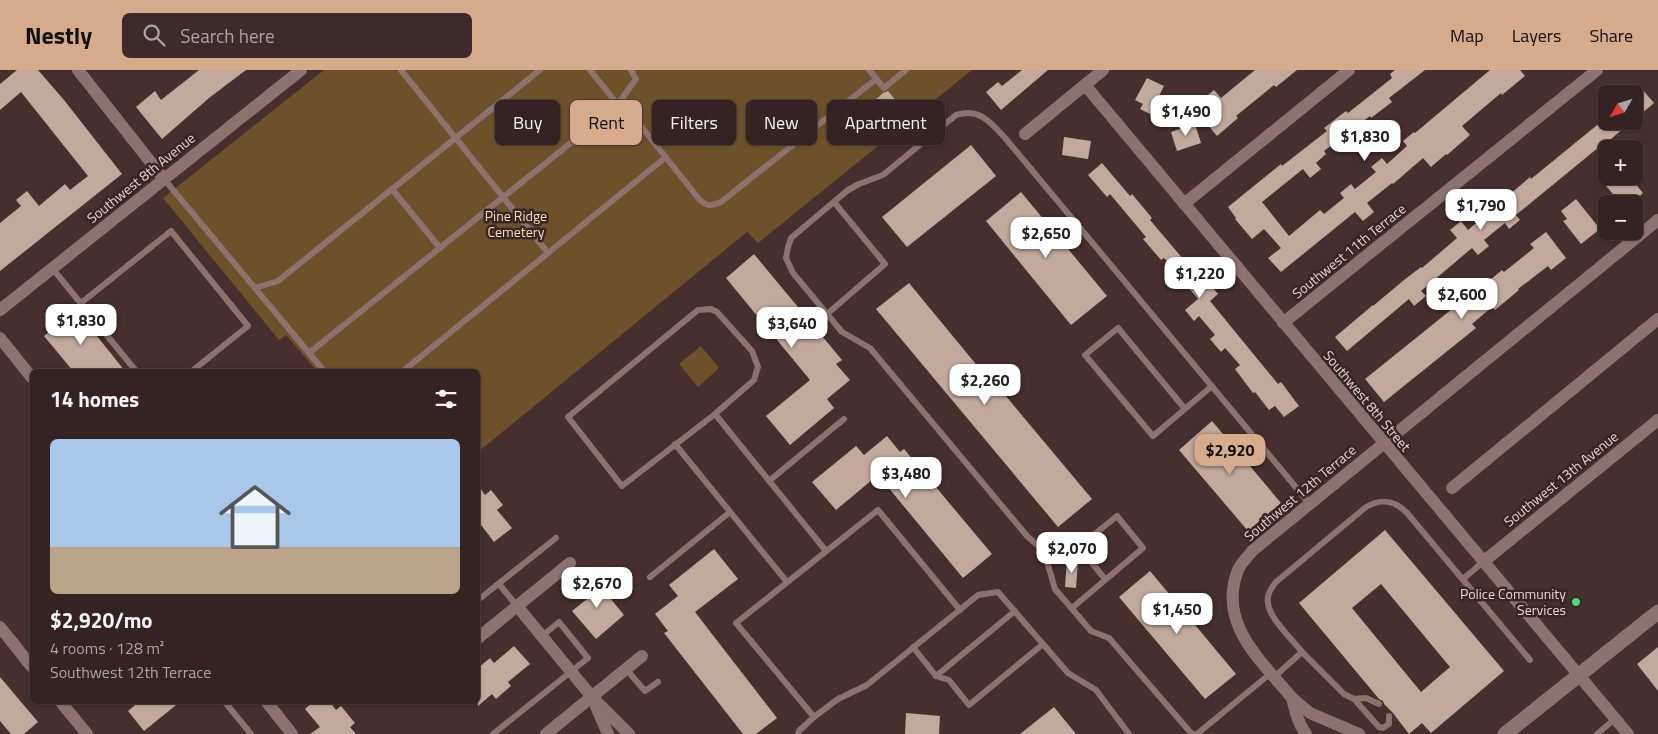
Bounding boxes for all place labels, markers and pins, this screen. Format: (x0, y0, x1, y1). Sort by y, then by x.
pin: $1,490 (1145, 94, 1227, 137)
pin: $1,830 (1324, 119, 1406, 162)
pin: $1,790 (1440, 189, 1522, 231)
pin: $2,650 (1005, 216, 1087, 259)
pin: $1,220 (1159, 256, 1241, 299)
pin: $2,600 (1421, 278, 1503, 320)
pin: $1,830 (40, 304, 122, 346)
pin: $3,640 (751, 306, 833, 349)
pin: $2,260 (944, 364, 1026, 406)
pin: $2,920 (1189, 434, 1271, 476)
pin: $3,480 (865, 456, 947, 499)
pin: $2,070 (1031, 532, 1113, 574)
pin: $2,670 (556, 566, 638, 609)
place label: Police Community Services (1460, 583, 1566, 620)
pin: $1,450 (1136, 592, 1218, 635)
marker: Police Community Services (1570, 596, 1582, 608)

